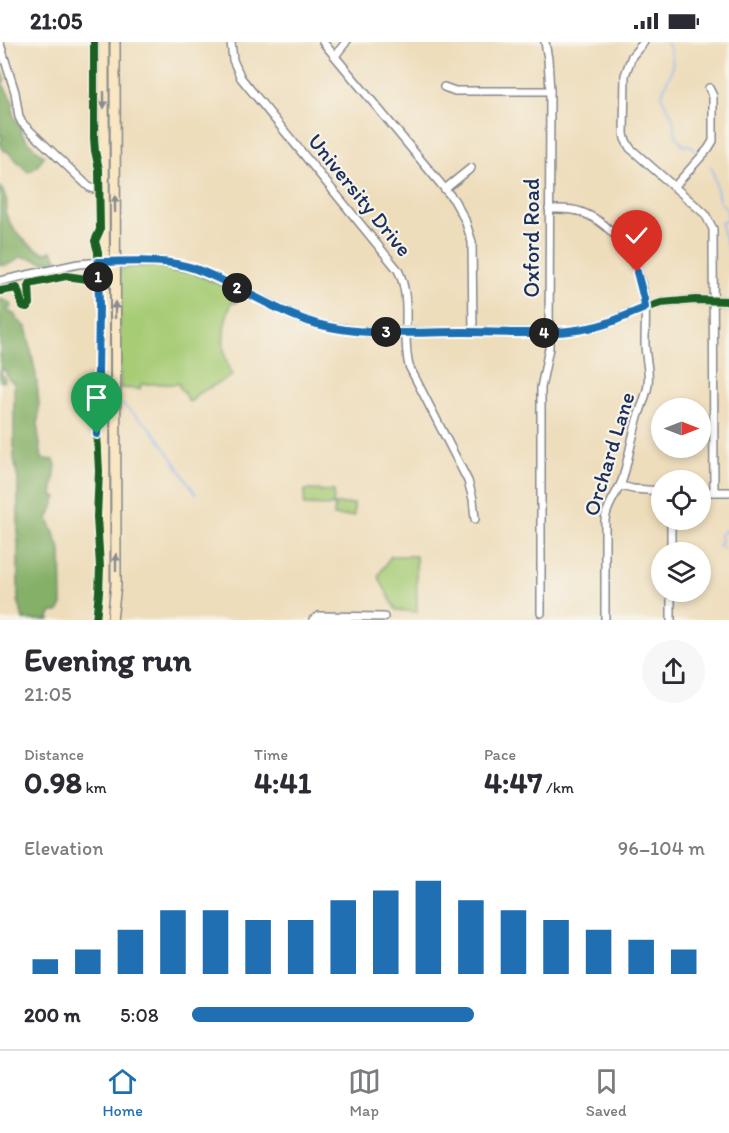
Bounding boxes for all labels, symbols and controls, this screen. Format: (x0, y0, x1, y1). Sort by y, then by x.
text: 21:05 (30, 8, 82, 35)
one-way arrow (99, 91, 109, 110)
street label: University Drive (302, 128, 418, 262)
street label: Oxford Road (518, 178, 545, 298)
one-way arrow (110, 194, 120, 213)
pin (611, 210, 662, 272)
icon: check (620, 219, 653, 252)
pin: 1 (83, 262, 113, 292)
text: 1 (94, 267, 102, 286)
pin: 2 (222, 273, 252, 303)
text: 2 (233, 278, 241, 297)
one-way arrow (110, 301, 120, 320)
pin: 3 (371, 317, 401, 347)
pin: 4 (529, 318, 559, 348)
text: 3 (382, 322, 390, 341)
text: 4 (539, 323, 549, 342)
pin (71, 372, 122, 434)
icon: arrive (80, 381, 113, 414)
street label: Orchard Lane (577, 389, 641, 519)
north arrow (651, 398, 711, 458)
map controls (651, 398, 711, 602)
button: locate (651, 470, 711, 530)
button: layers (651, 542, 711, 602)
one-way arrow (111, 552, 121, 571)
text: Evening run (24, 640, 191, 679)
button: share (642, 640, 705, 703)
text: 21:05 (24, 682, 72, 706)
text: Distance (24, 745, 84, 764)
text: Time (254, 745, 288, 764)
text: Pace (484, 745, 516, 764)
text: 0.98 (24, 764, 82, 801)
text: 4:41 (254, 764, 311, 801)
text: 4:47 (484, 764, 542, 801)
text: km (82, 778, 107, 797)
text: /km (542, 778, 574, 797)
text: Elevation (24, 836, 103, 860)
text: 96–104 m (618, 836, 705, 860)
text: 200 m (24, 1003, 80, 1027)
text: 5:08 (120, 1003, 159, 1027)
tab: Home (102, 1065, 143, 1120)
tab: Map (348, 1065, 381, 1120)
tab: Saved (586, 1065, 627, 1120)

